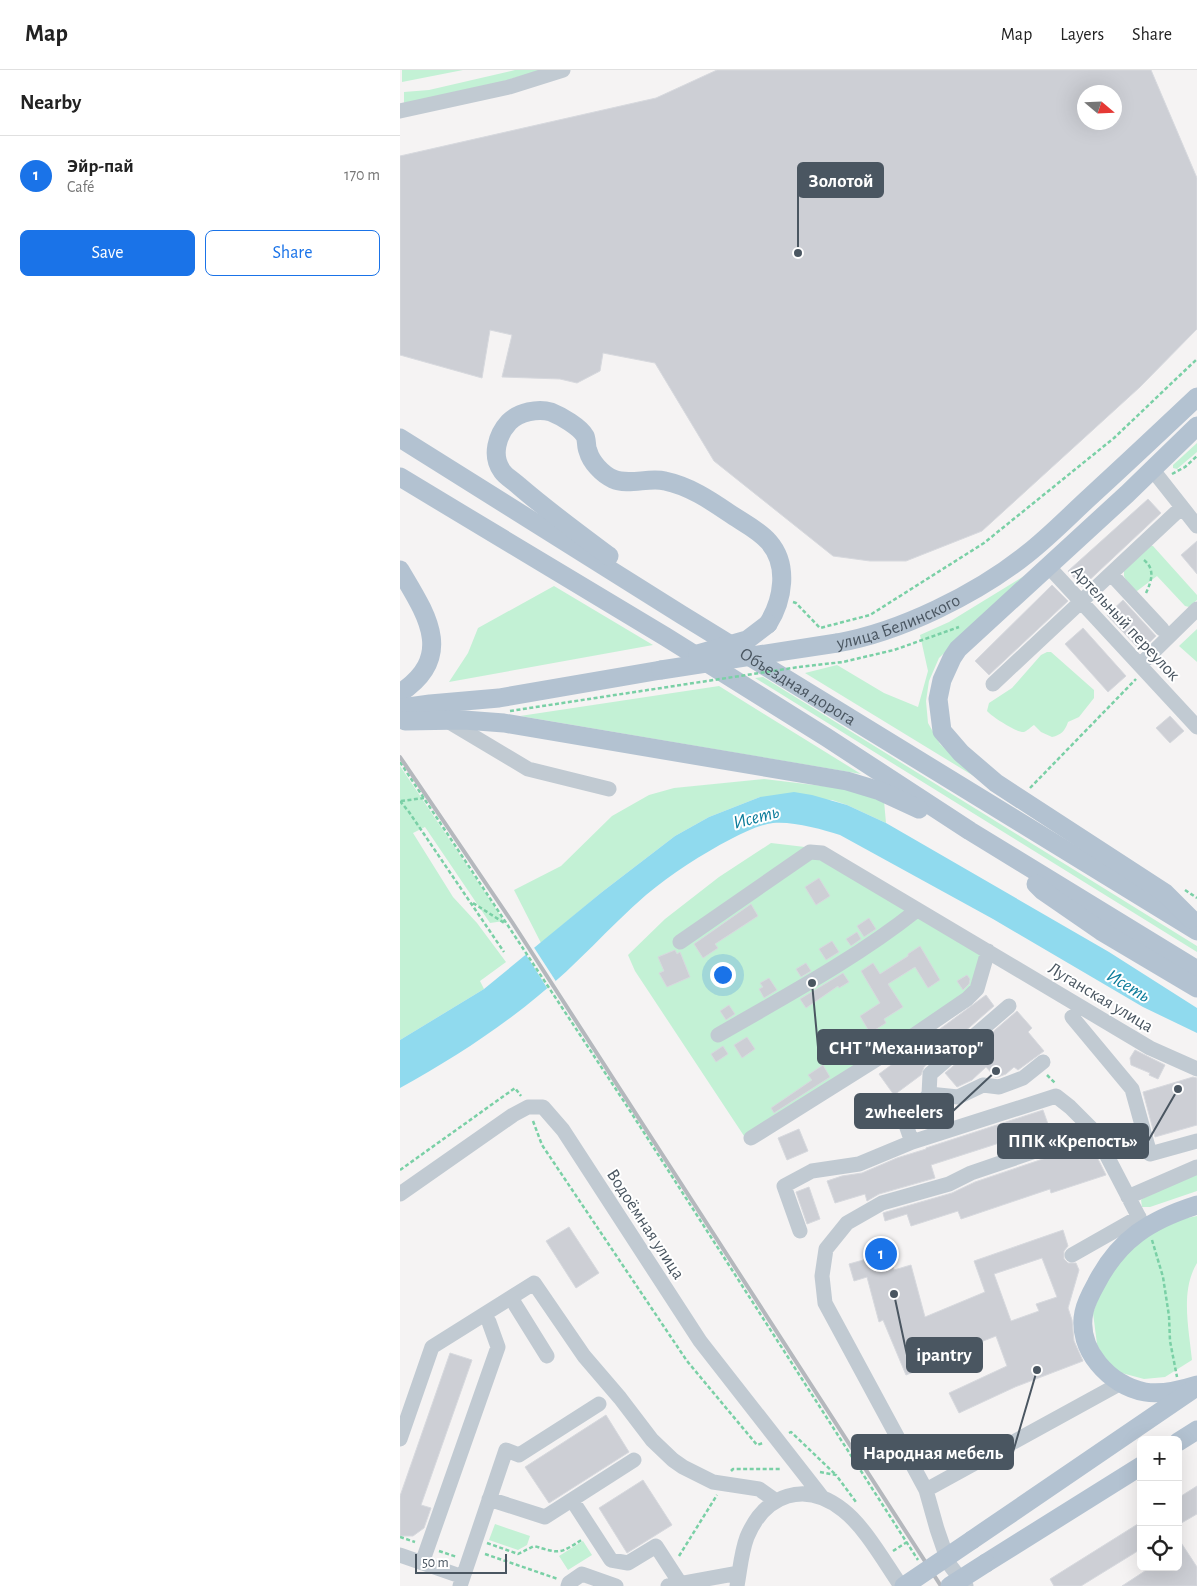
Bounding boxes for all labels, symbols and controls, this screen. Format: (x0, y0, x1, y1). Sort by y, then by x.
text: Map (25, 22, 68, 46)
text: Map (1001, 26, 1032, 44)
text: Layers (1060, 26, 1104, 44)
text: Share (1132, 26, 1172, 44)
north arrow (1077, 85, 1122, 130)
text: Nearby (20, 92, 81, 113)
text: Эйр-пай (67, 157, 134, 176)
callout: Золотой (798, 163, 883, 197)
text: 1 (33, 167, 39, 183)
text: 170 m (344, 167, 380, 183)
text: Золотой (809, 172, 873, 191)
text: Café (67, 179, 95, 195)
button: Save (20, 230, 195, 276)
button: Share (205, 230, 380, 276)
street label: Артельный переулок (1068, 563, 1183, 685)
street label: улица Белинского (834, 591, 963, 653)
street label: Объездная дорога (736, 645, 859, 729)
water label: Исеть (731, 802, 782, 833)
street label: Луганская улица (1045, 960, 1156, 1036)
your location (710, 962, 736, 988)
water label: Исеть (1103, 966, 1153, 1007)
callout: СНТ "Механизатор" (818, 1030, 993, 1064)
text: СНТ "Механизатор" (829, 1039, 983, 1058)
callout: 2wheelers (855, 1094, 953, 1128)
text: 2wheelers (865, 1103, 943, 1122)
callout: ППК «Крепость» (998, 1124, 1148, 1158)
text: ППК «Крепость» (1008, 1132, 1138, 1151)
street label: Водоёмная улица (603, 1166, 687, 1283)
pin: 1 (865, 1235, 897, 1273)
callout: ipantry (907, 1338, 982, 1372)
text: ipantry (916, 1346, 972, 1365)
callout: Народная мебель (852, 1435, 1013, 1469)
map controls (1137, 1436, 1182, 1571)
button: + (1137, 1436, 1182, 1481)
text: Народная мебель (863, 1444, 1003, 1463)
button: − (1137, 1481, 1182, 1526)
button: locate (1137, 1526, 1182, 1571)
scale bar (415, 1551, 508, 1574)
text: 50 m (422, 1556, 449, 1570)

